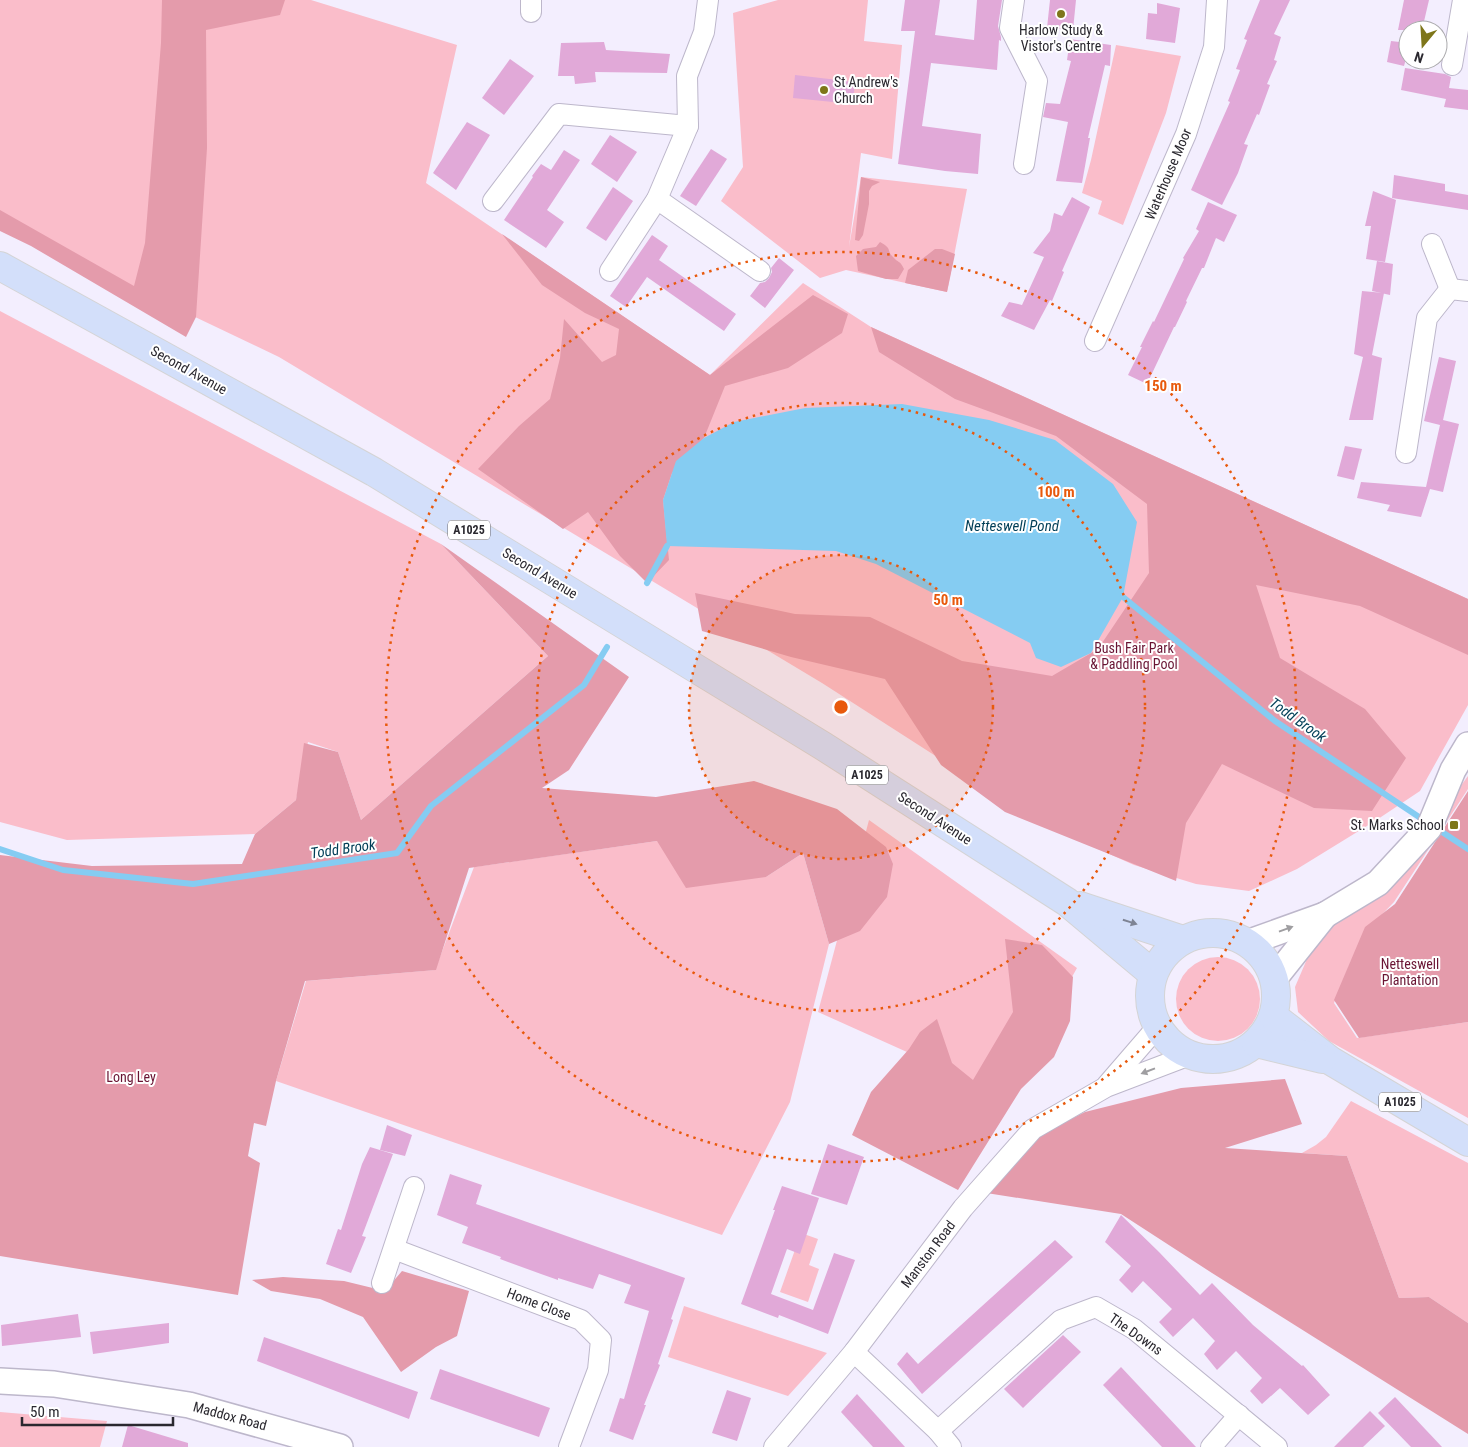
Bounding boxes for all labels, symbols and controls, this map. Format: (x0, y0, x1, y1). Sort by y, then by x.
marker: Harlow Study & Vistor's Centre (1055, 8, 1067, 20)
north arrow (1398, 20, 1448, 70)
place label: Harlow Study & Vistor's Centre (1019, 22, 1103, 54)
text: N (1412, 48, 1426, 66)
place label: St Andrew's Church (834, 74, 899, 106)
marker: St Andrew's Church (818, 84, 830, 96)
street label: Waterhouse Moor (1142, 126, 1194, 222)
street label: Second Avenue (148, 343, 230, 398)
text: 150 m (1144, 377, 1182, 395)
text: 100 m (1037, 483, 1075, 501)
water label: Netteswell Pond (965, 517, 1060, 535)
road number: A1025 (448, 520, 490, 540)
street label: Second Avenue (500, 544, 581, 602)
text: 50 m (933, 591, 963, 609)
park label: Bush Fair Park & Paddling Pool (1090, 640, 1178, 672)
water label: Todd Brook (1266, 694, 1330, 746)
centre of rings (832, 698, 850, 716)
road number: A1025 (846, 766, 888, 784)
street label: Second Avenue (895, 788, 975, 848)
place label: St. Marks School (1350, 817, 1444, 833)
marker: St. Marks School (1448, 819, 1460, 831)
water label: Todd Brook (309, 835, 377, 862)
one-way arrow (1122, 919, 1137, 927)
one-way arrow (1279, 925, 1294, 933)
park label: Netteswell Plantation (1381, 956, 1439, 988)
one-way arrow (1140, 1067, 1155, 1075)
park label: Long Ley (106, 1069, 156, 1085)
road number: A1025 (1379, 1092, 1421, 1112)
street label: Manston Road (898, 1217, 958, 1291)
street label: Home Close (505, 1284, 574, 1324)
street label: The Downs (1106, 1310, 1166, 1358)
scale bar (22, 1394, 174, 1426)
street label: Maddox Road (191, 1398, 269, 1434)
text: 50 m (30, 1403, 60, 1421)

